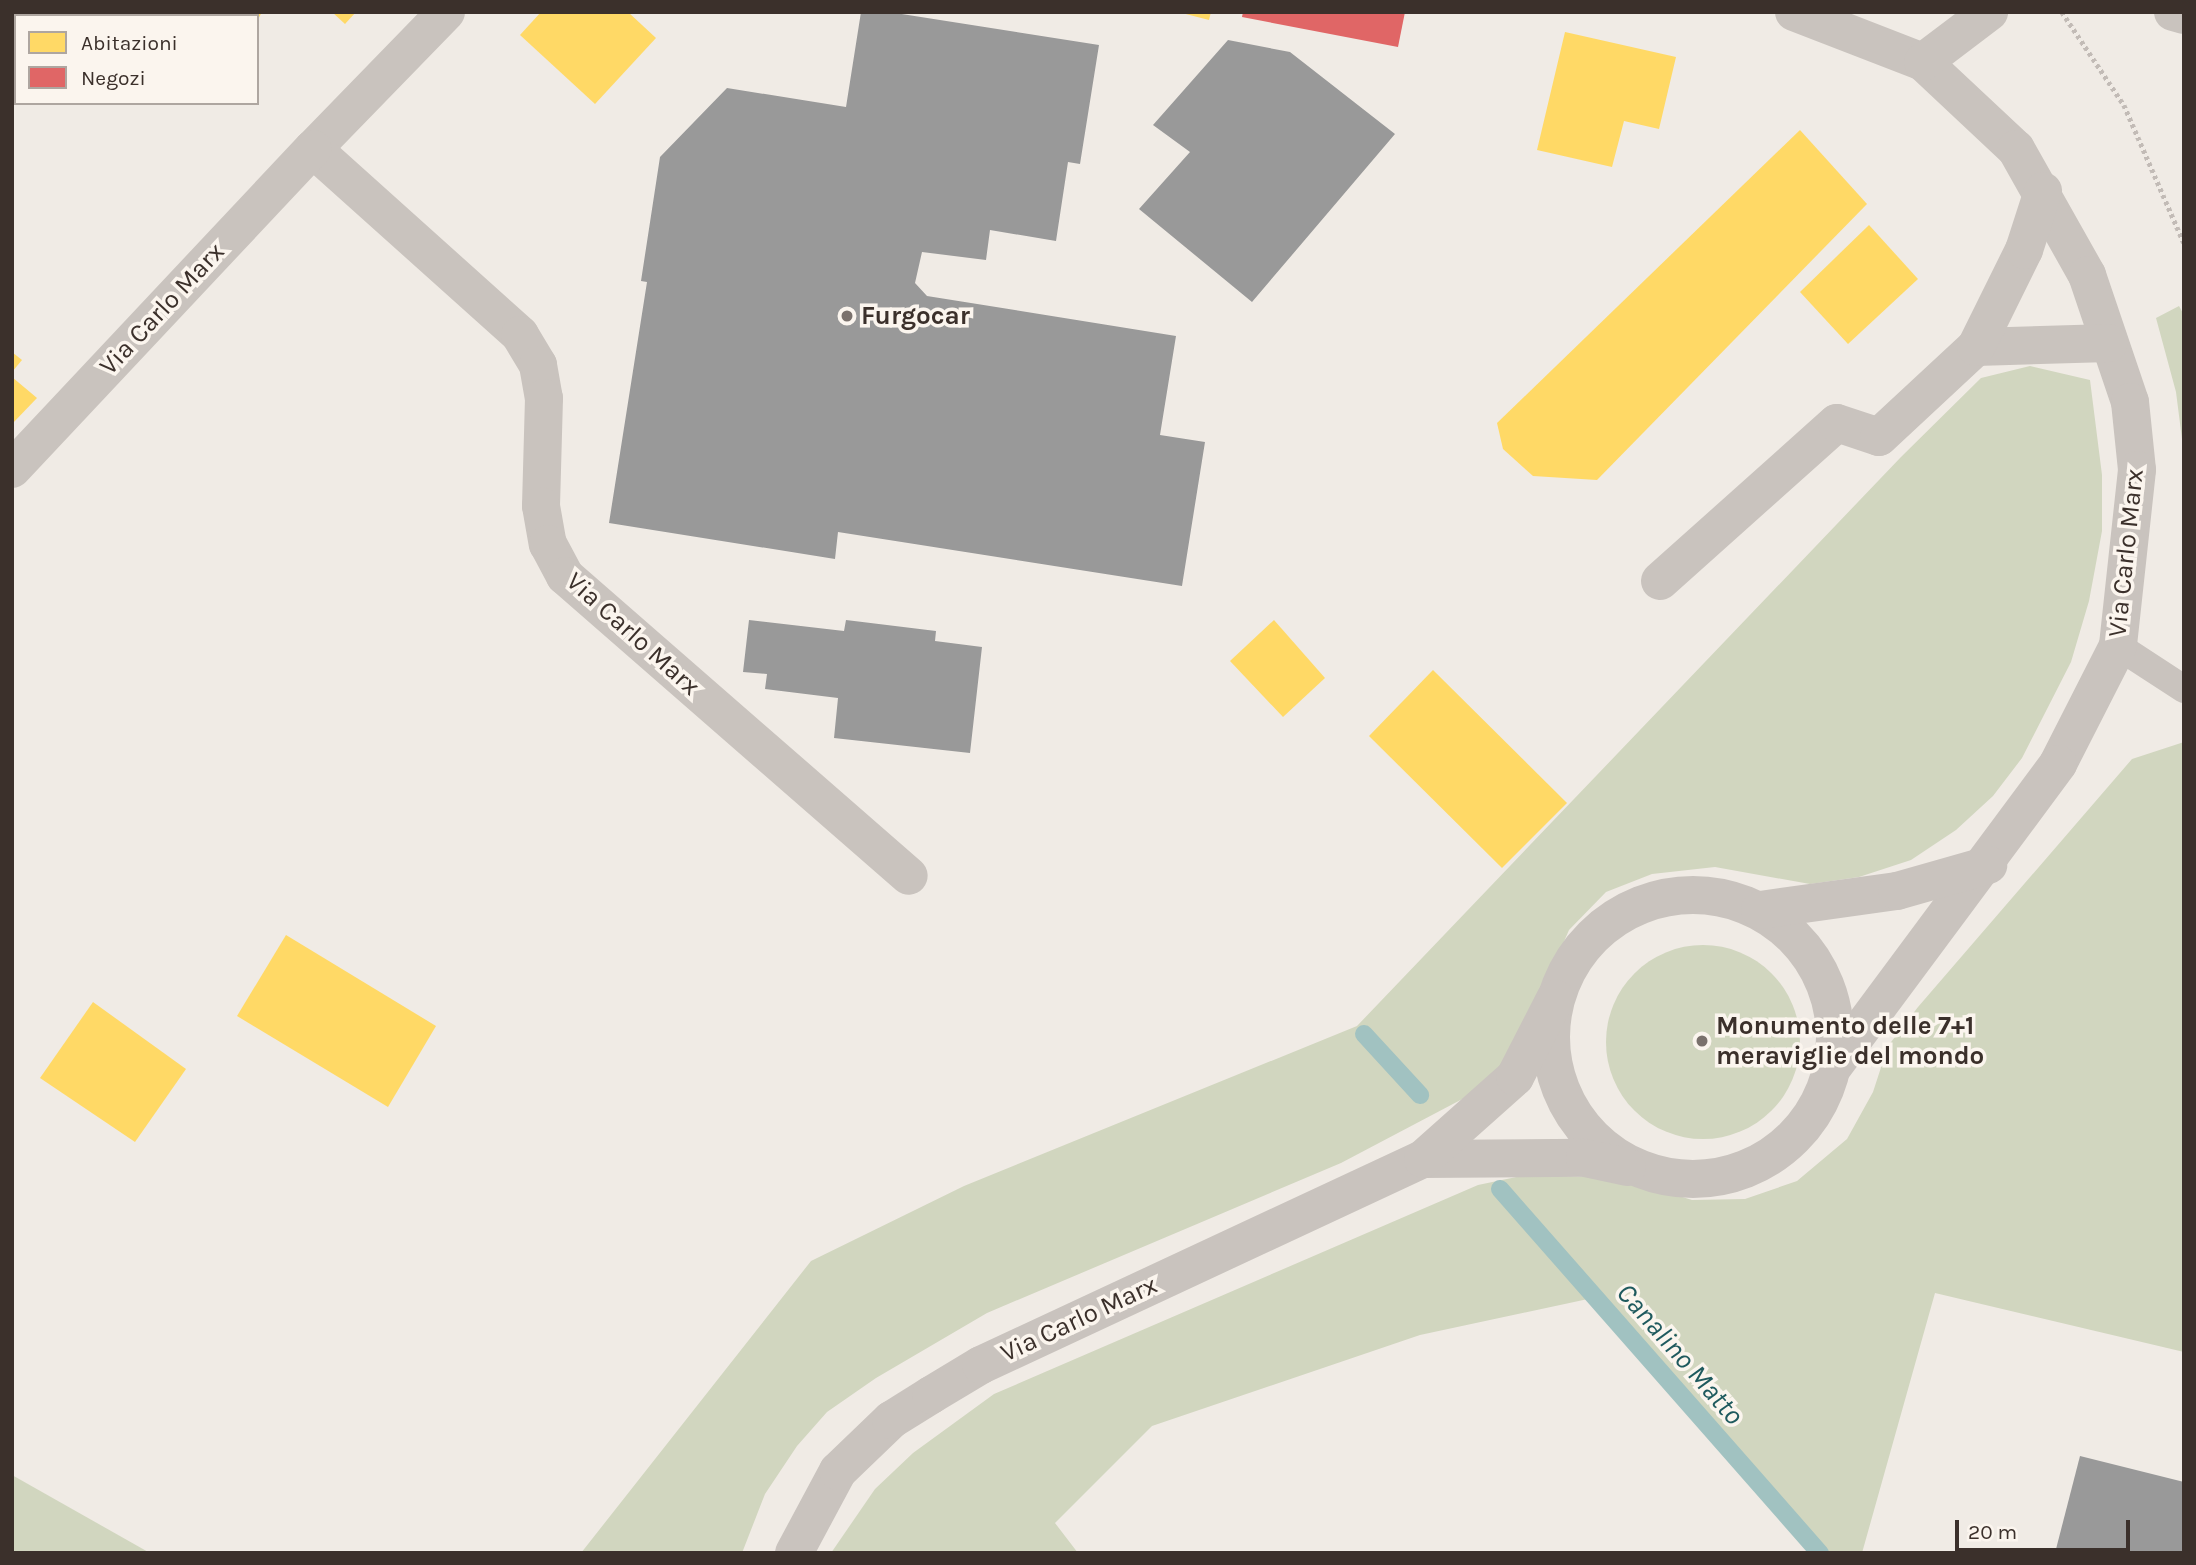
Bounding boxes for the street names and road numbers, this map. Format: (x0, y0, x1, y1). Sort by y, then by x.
street label: Via Carlo Marx (93, 236, 231, 382)
street label: Via Carlo Marx (2102, 467, 2150, 639)
street label: Via Carlo Marx (560, 566, 706, 702)
street label: Via Carlo Marx (996, 1269, 1162, 1369)

